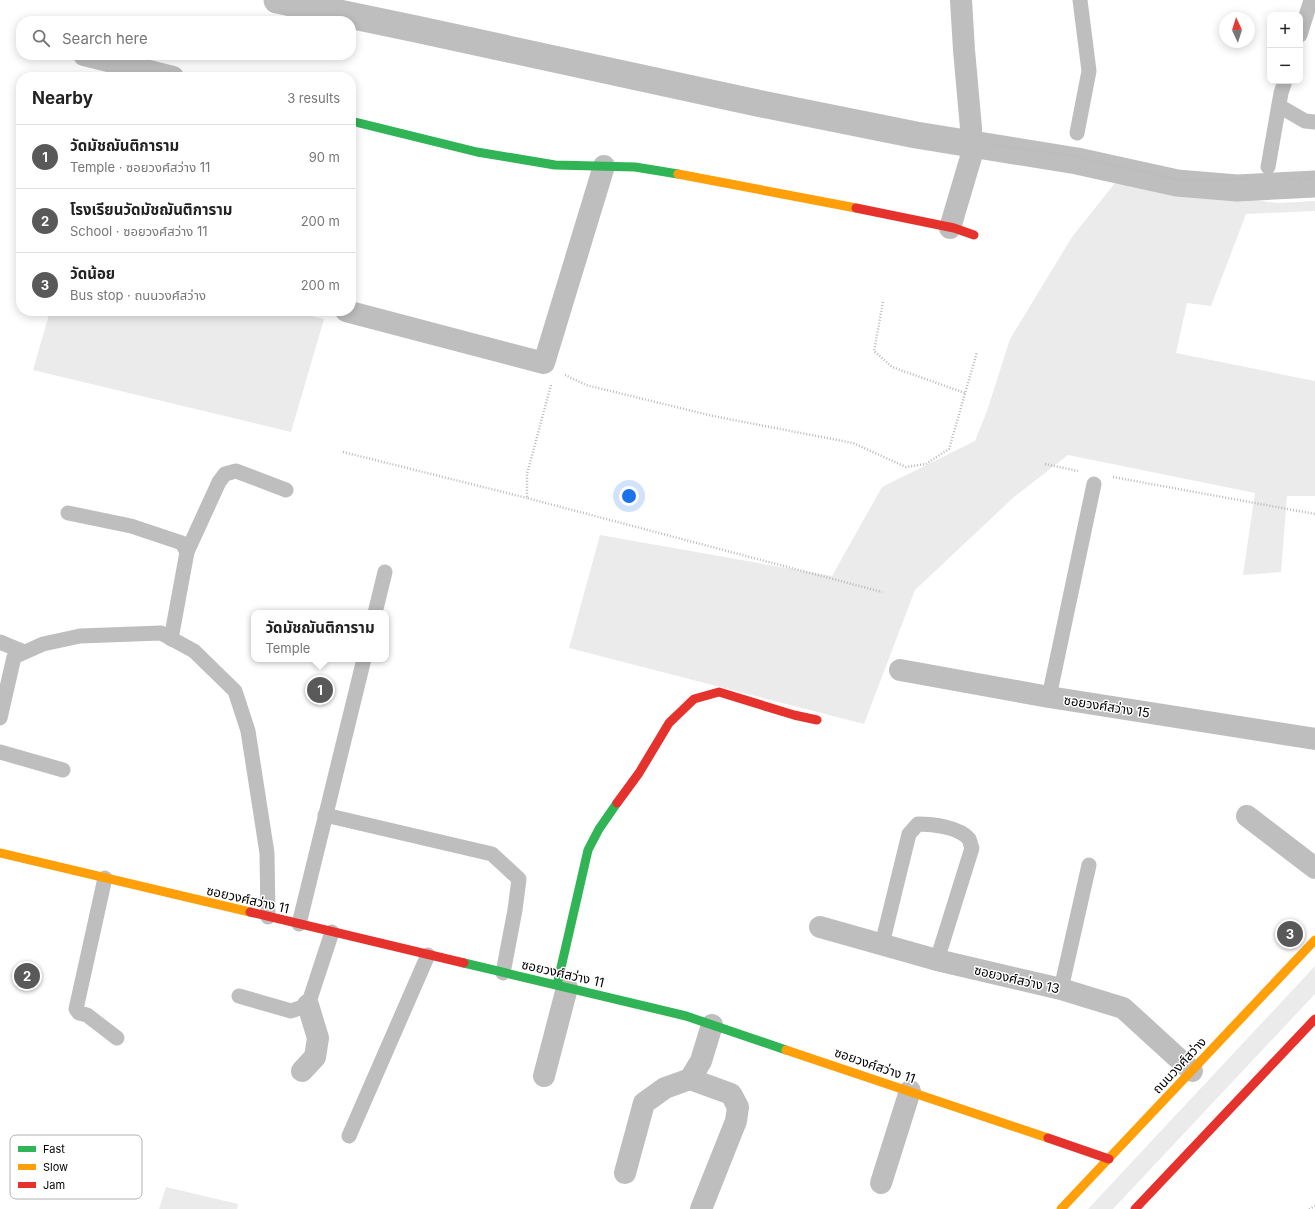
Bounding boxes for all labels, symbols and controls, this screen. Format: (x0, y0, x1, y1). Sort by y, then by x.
north arrow (1219, 12, 1255, 48)
map controls (1267, 12, 1303, 84)
button: + (1267, 12, 1303, 48)
search box (16, 16, 356, 60)
icon: search (30, 27, 52, 49)
text: Search here (62, 29, 148, 48)
button: − (1267, 48, 1303, 84)
text: Nearby (32, 88, 93, 108)
text: 3 results (287, 90, 340, 106)
text: วัดมัชฌันติการาม (70, 136, 179, 155)
text: 1 (42, 149, 48, 165)
text: 90 m (309, 149, 340, 165)
text: Temple · ซอยวงศ์สว่าง 11 (70, 159, 210, 175)
text: โรงเรียนวัดมัชฌันติการาม (70, 200, 233, 219)
text: 2 (41, 213, 49, 229)
text: 200 m (301, 213, 340, 229)
text: School · ซอยวงศ์สว่าง 11 (70, 223, 208, 239)
text: วัดน้อย (70, 264, 115, 283)
text: 3 (41, 277, 49, 293)
text: 200 m (301, 277, 340, 293)
text: Bus stop · ถนนวงศ์สว่าง (70, 287, 206, 303)
your location (619, 486, 639, 506)
popup (251, 610, 389, 662)
text: วัดมัชฌันติการาม (265, 618, 375, 637)
text: Temple (265, 640, 310, 656)
pin: 1 (307, 675, 333, 705)
street label: ซอยวงศ์สว่าง 15 (1063, 691, 1151, 721)
street label: ซอยวงศ์สว่าง 11 (205, 882, 291, 916)
pin: 3 (1277, 919, 1303, 949)
street label: ซอยวงศ์สว่าง 11 (520, 956, 606, 990)
pin: 2 (14, 961, 40, 991)
street label: ซอยวงศ์สว่าง 13 (973, 961, 1061, 997)
street label: ถนนวงศ์สว่าง (1149, 1033, 1209, 1097)
street label: ซอยวงศ์สว่าง 11 (833, 1044, 917, 1086)
legend (10, 1135, 142, 1199)
text: Fast (43, 1142, 65, 1156)
text: Slow (43, 1160, 68, 1174)
text: Jam (43, 1178, 65, 1192)

